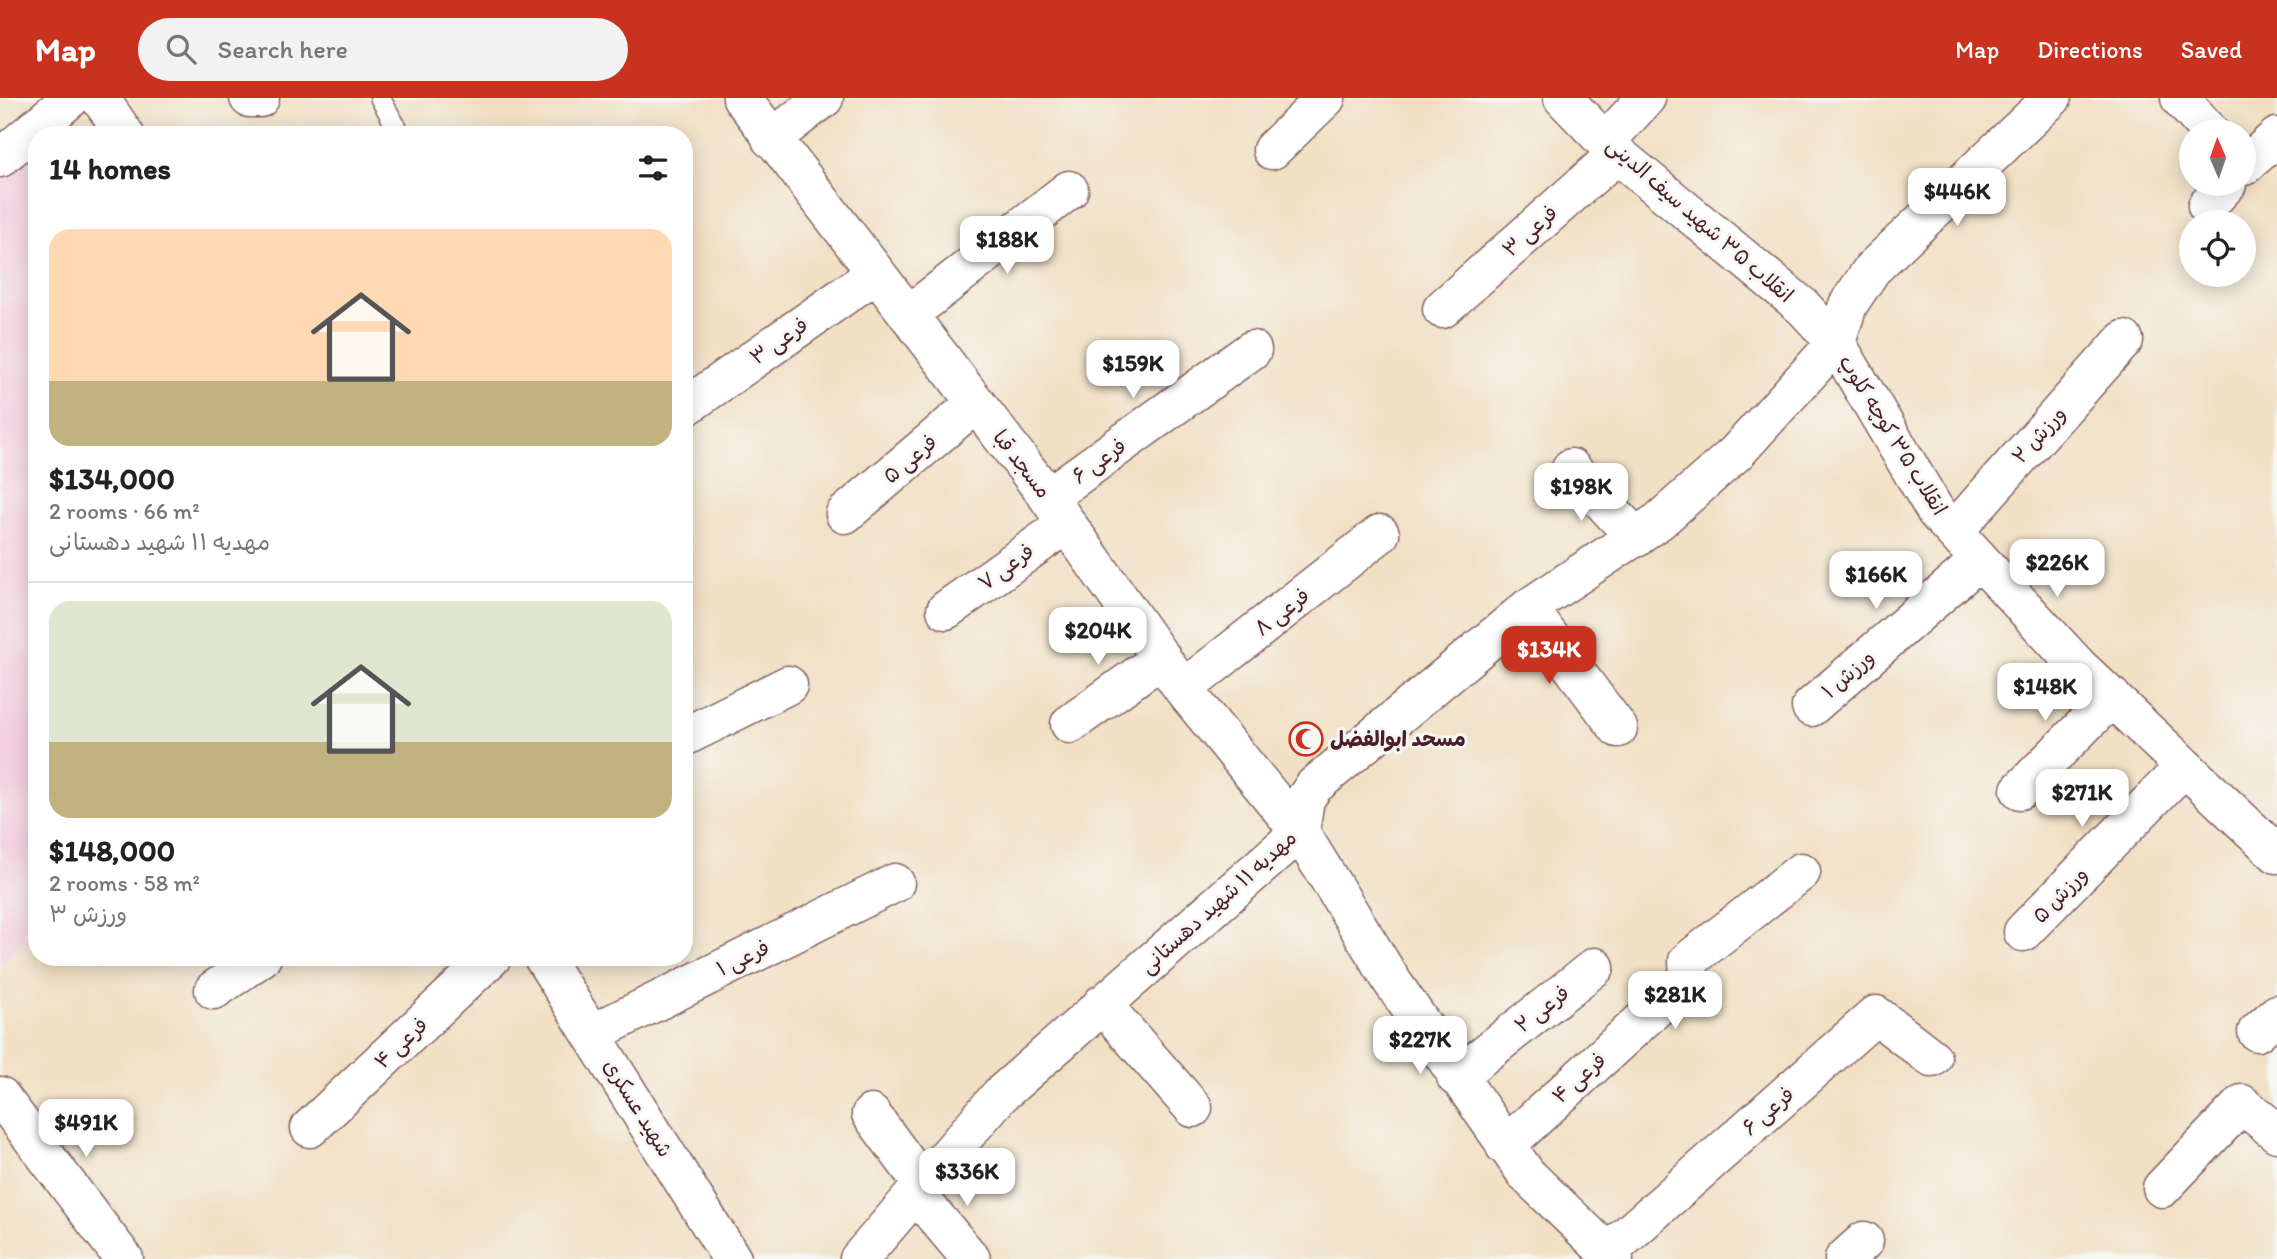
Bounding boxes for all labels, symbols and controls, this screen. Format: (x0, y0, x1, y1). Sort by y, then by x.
search box (138, 18, 628, 81)
text: Map (35, 30, 96, 69)
icon: search (162, 30, 200, 68)
text: Search here (218, 33, 348, 65)
text: Map (1955, 35, 1999, 64)
text: Directions (2037, 35, 2143, 64)
text: Saved (2181, 35, 2242, 64)
north arrow (2179, 119, 2256, 196)
map controls (2179, 119, 2256, 287)
street label: انقلاب ۳۵ شهید سیف الدینی (1601, 132, 1799, 309)
icon: filters (634, 149, 672, 187)
text: 14 homes (49, 150, 171, 187)
pin: $446K (1908, 169, 2006, 228)
text: $446K (1924, 177, 1990, 205)
street label: فرعی ۳ (1497, 199, 1564, 263)
button: locate (2179, 210, 2256, 287)
pin: $188K (958, 216, 1056, 276)
text: $188K (976, 225, 1038, 253)
icon: home (298, 274, 424, 400)
street label: فرعی ۳ (745, 312, 814, 371)
pin: $159K (1084, 341, 1182, 400)
text: $159K (1102, 349, 1164, 377)
street label: انقلاب ۳۵ کوچه کلوپ (1832, 350, 1953, 520)
street label: ورزش ۲ (2006, 401, 2071, 468)
street label: مسجد قبا (987, 425, 1057, 503)
street label: فرعی ۵ (878, 429, 943, 490)
street label: فرعی ۶ (1067, 433, 1132, 490)
text: $134,000 (49, 460, 175, 497)
pin: $198K (1532, 464, 1630, 523)
text: $198K (1550, 472, 1612, 500)
text: 2 rooms · 66 m² (49, 497, 200, 525)
text: مهدیه ۱۱ شهید دهستانی (49, 528, 270, 556)
street label: فرعی ۷ (973, 538, 1040, 597)
pin: $226K (2008, 540, 2106, 599)
text: $226K (2026, 548, 2088, 576)
pin: $166K (1827, 552, 1925, 611)
text: $166K (1845, 560, 1907, 588)
street label: فرعی ۸ (1249, 582, 1315, 642)
pin: $204K (1049, 608, 1147, 667)
text: $204K (1065, 616, 1131, 644)
pin: $134K (1500, 626, 1598, 686)
text: $134K (1517, 635, 1581, 663)
street label: ورزش ۱ (1816, 644, 1879, 703)
icon: home (298, 646, 424, 772)
pin: $148K (1996, 664, 2094, 723)
text: $148K (2013, 672, 2077, 700)
mosque icon: مسحد ابوالفضل (1287, 720, 1325, 758)
place label: مسحد ابوالفضل (1330, 726, 1466, 752)
pin: $271K (2033, 770, 2131, 829)
text: $271K (2052, 778, 2112, 806)
street label: مهدیه ۱۱ شهید دهستانی (1134, 825, 1302, 980)
text: $148,000 (49, 832, 175, 869)
street label: ورزش ۵ (2027, 861, 2092, 928)
text: 2 rooms · 58 m² (49, 869, 200, 897)
text: ورزش ۳ (49, 900, 127, 928)
street label: فرعی ۱ (712, 934, 774, 983)
pin: $281K (1626, 972, 1724, 1031)
street label: فرعی ۲ (1509, 980, 1575, 1039)
text: $281K (1644, 980, 1706, 1008)
street label: فرعی ۴ (369, 1012, 434, 1075)
pin: $227K (1371, 1016, 1469, 1076)
text: $227K (1389, 1025, 1451, 1053)
street label: فرعی ۴ (1547, 1047, 1612, 1110)
street label: شهید عسکری (598, 1054, 678, 1161)
street label: فرعی ۶ (1737, 1081, 1800, 1142)
pin: $491K (37, 1100, 135, 1159)
text: $491K (55, 1108, 117, 1136)
pin: $336K (918, 1148, 1016, 1208)
text: $336K (935, 1157, 999, 1185)

